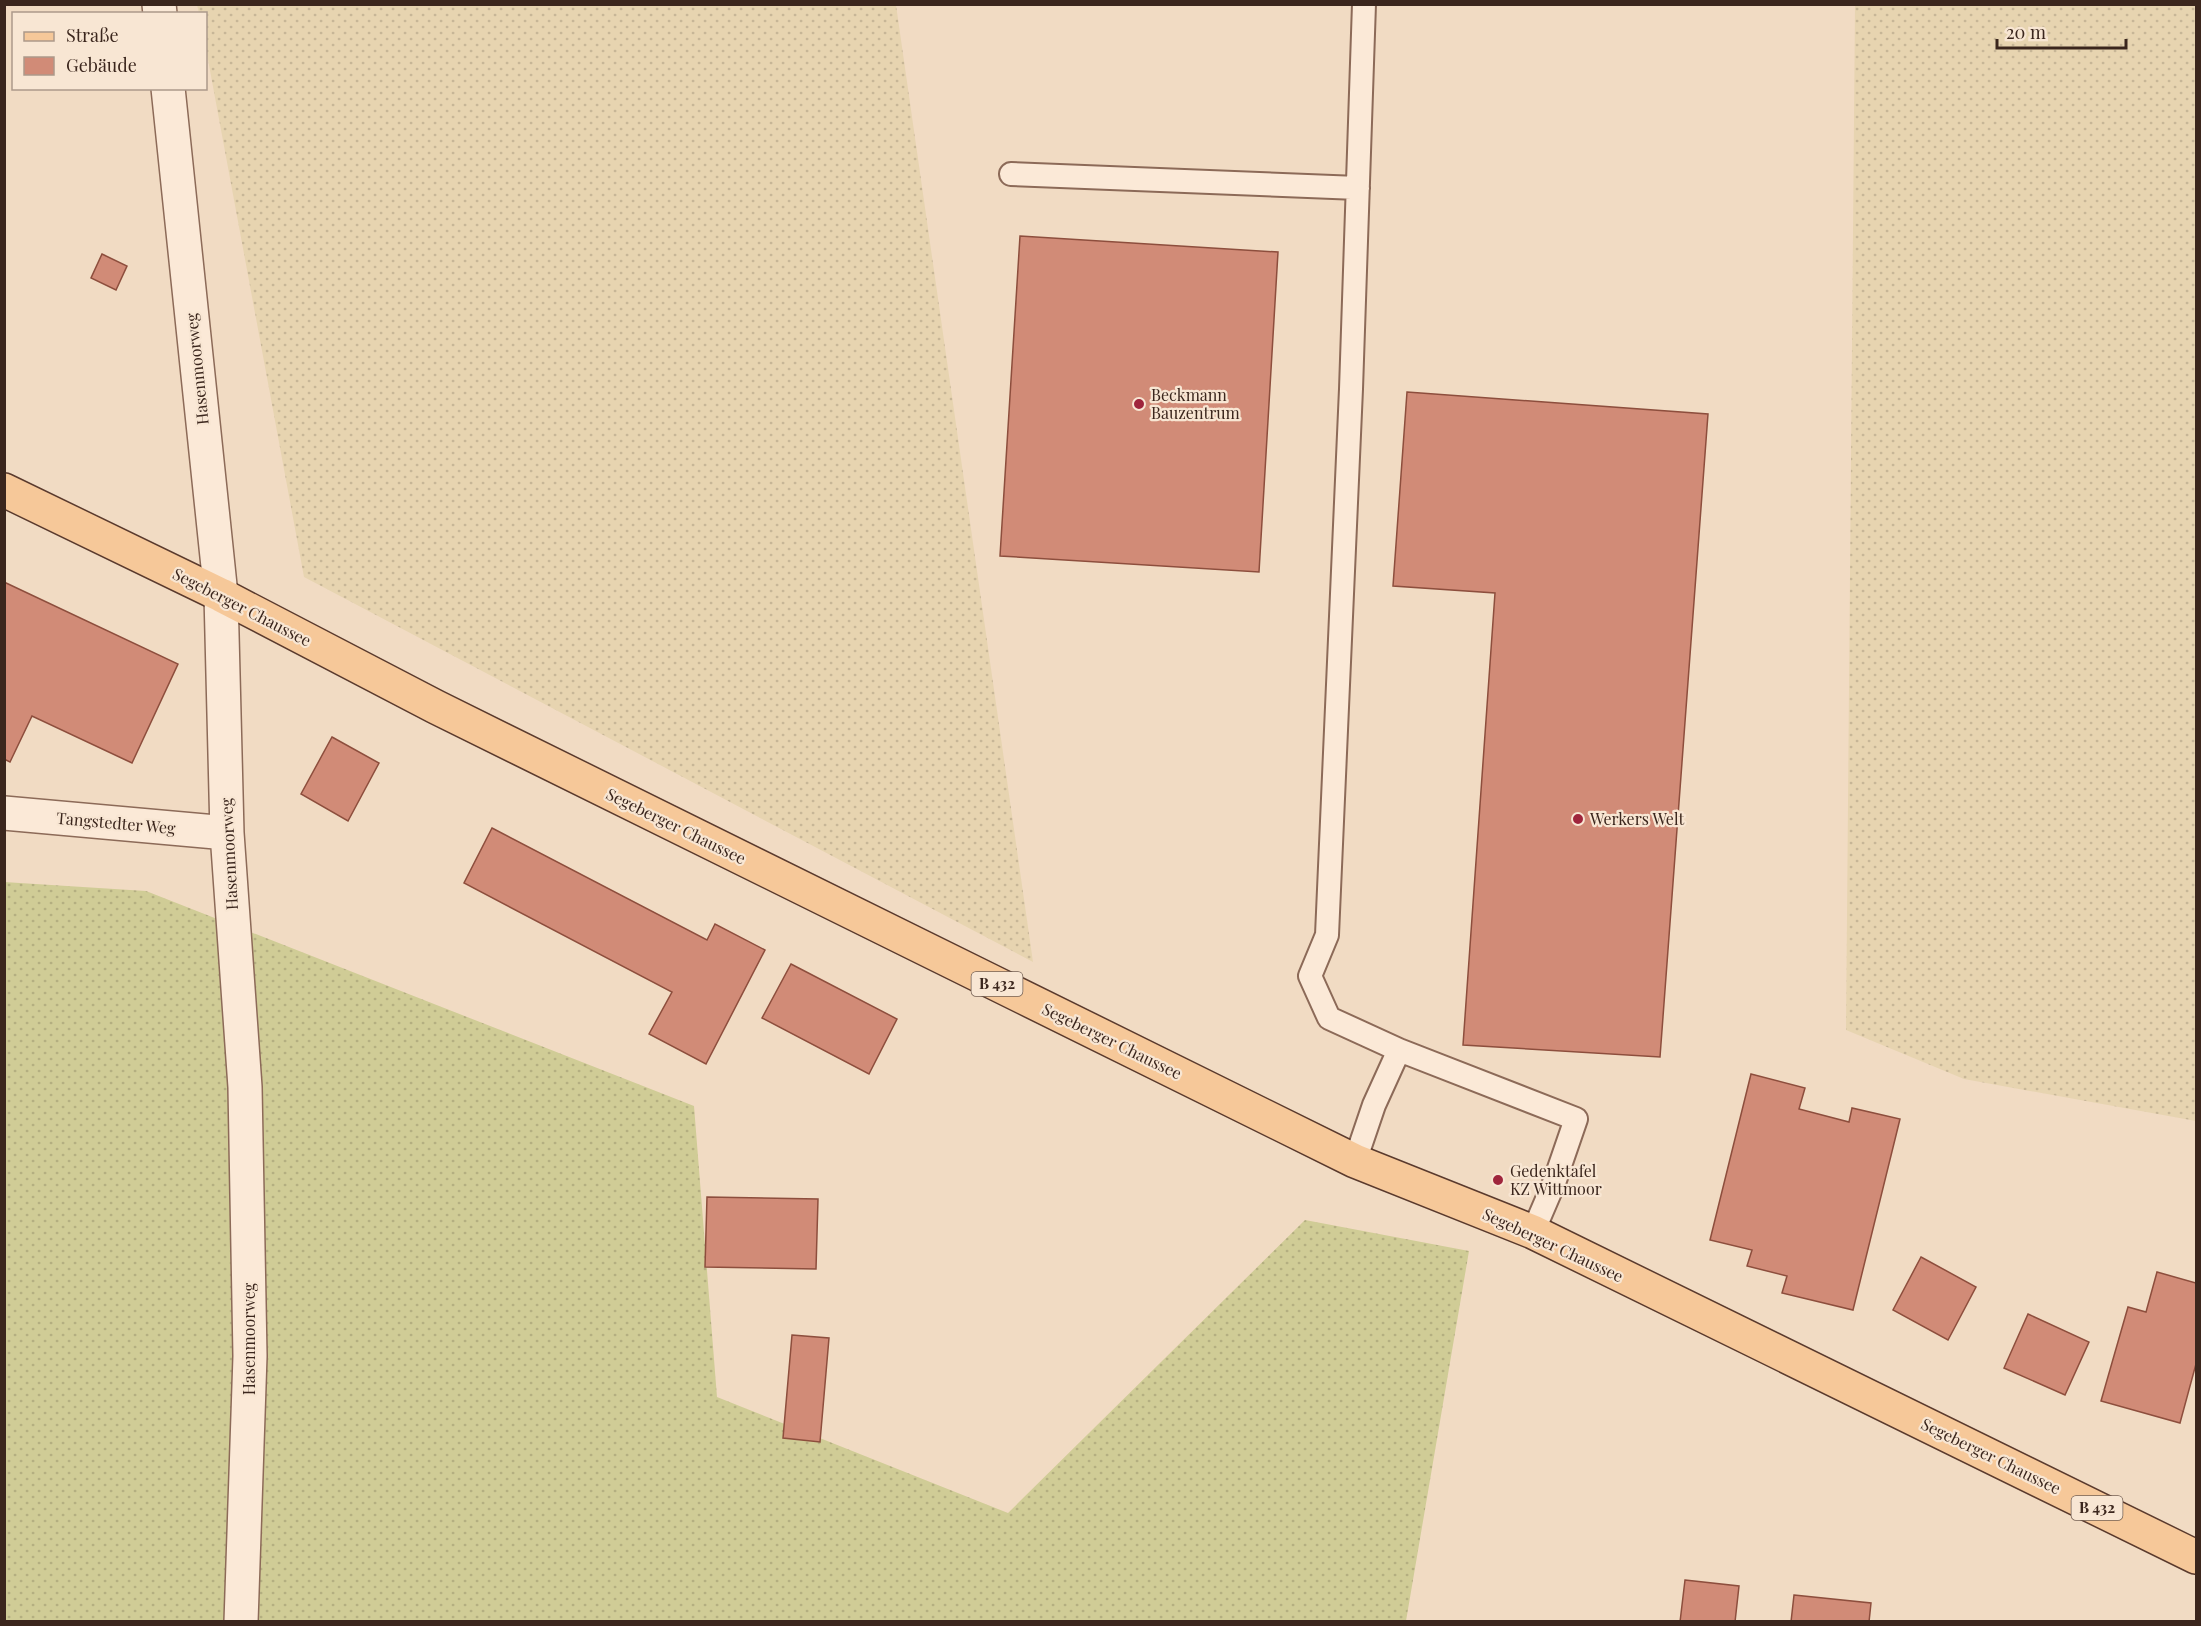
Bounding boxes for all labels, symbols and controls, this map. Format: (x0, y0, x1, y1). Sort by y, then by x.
legend (12, 12, 207, 90)
scale bar (1997, 12, 2126, 50)
text: 20 m (2006, 20, 2046, 44)
text: Straße (66, 23, 119, 47)
text: Gebäude (66, 53, 137, 77)
street label: Hasenmoorweg (180, 312, 213, 426)
place label: Beckmann Bauzentrum (1151, 384, 1240, 423)
marker: Beckmann Bauzentrum (1132, 397, 1146, 411)
street label: Segeberger Chaussee (169, 563, 315, 651)
street label: Segeberger Chaussee (603, 783, 749, 868)
street label: Hasenmoorweg (215, 797, 242, 911)
street label: Tangstedter Weg (56, 807, 177, 838)
place label: Werkers Welt (1589, 808, 1684, 829)
marker: Werkers Welt (1571, 812, 1585, 826)
road number: B 432 (972, 972, 1022, 996)
street label: Segeberger Chaussee (1039, 998, 1185, 1083)
place label: Gedenktafel KZ Wittmoor (1510, 1160, 1602, 1199)
marker: Gedenktafel KZ Wittmoor (1491, 1173, 1505, 1187)
street label: Segeberger Chaussee (1480, 1203, 1627, 1286)
street label: Hasenmoorweg (238, 1282, 259, 1395)
street label: Segeberger Chaussee (1918, 1413, 2064, 1498)
road number: B 432 (2072, 1496, 2122, 1520)

